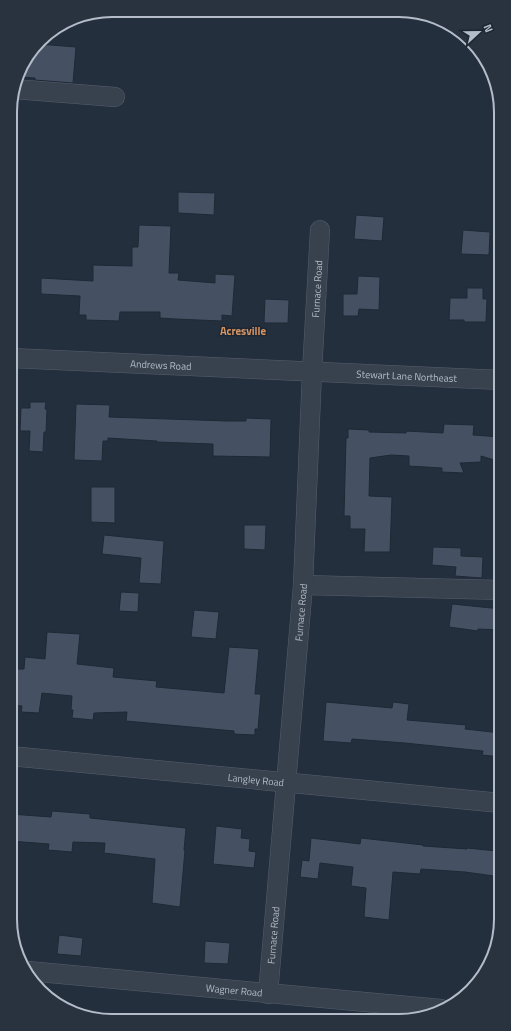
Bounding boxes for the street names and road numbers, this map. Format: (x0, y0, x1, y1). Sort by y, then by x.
street label: Furnace Road (308, 260, 326, 318)
street label: Andrews Road (130, 356, 192, 374)
street label: Stewart Lane Northeast (356, 366, 458, 386)
street label: Furnace Road (291, 583, 311, 642)
street label: Langley Road (227, 769, 285, 790)
street label: Furnace Road (263, 906, 283, 965)
street label: Wagner Road (205, 980, 263, 1000)

